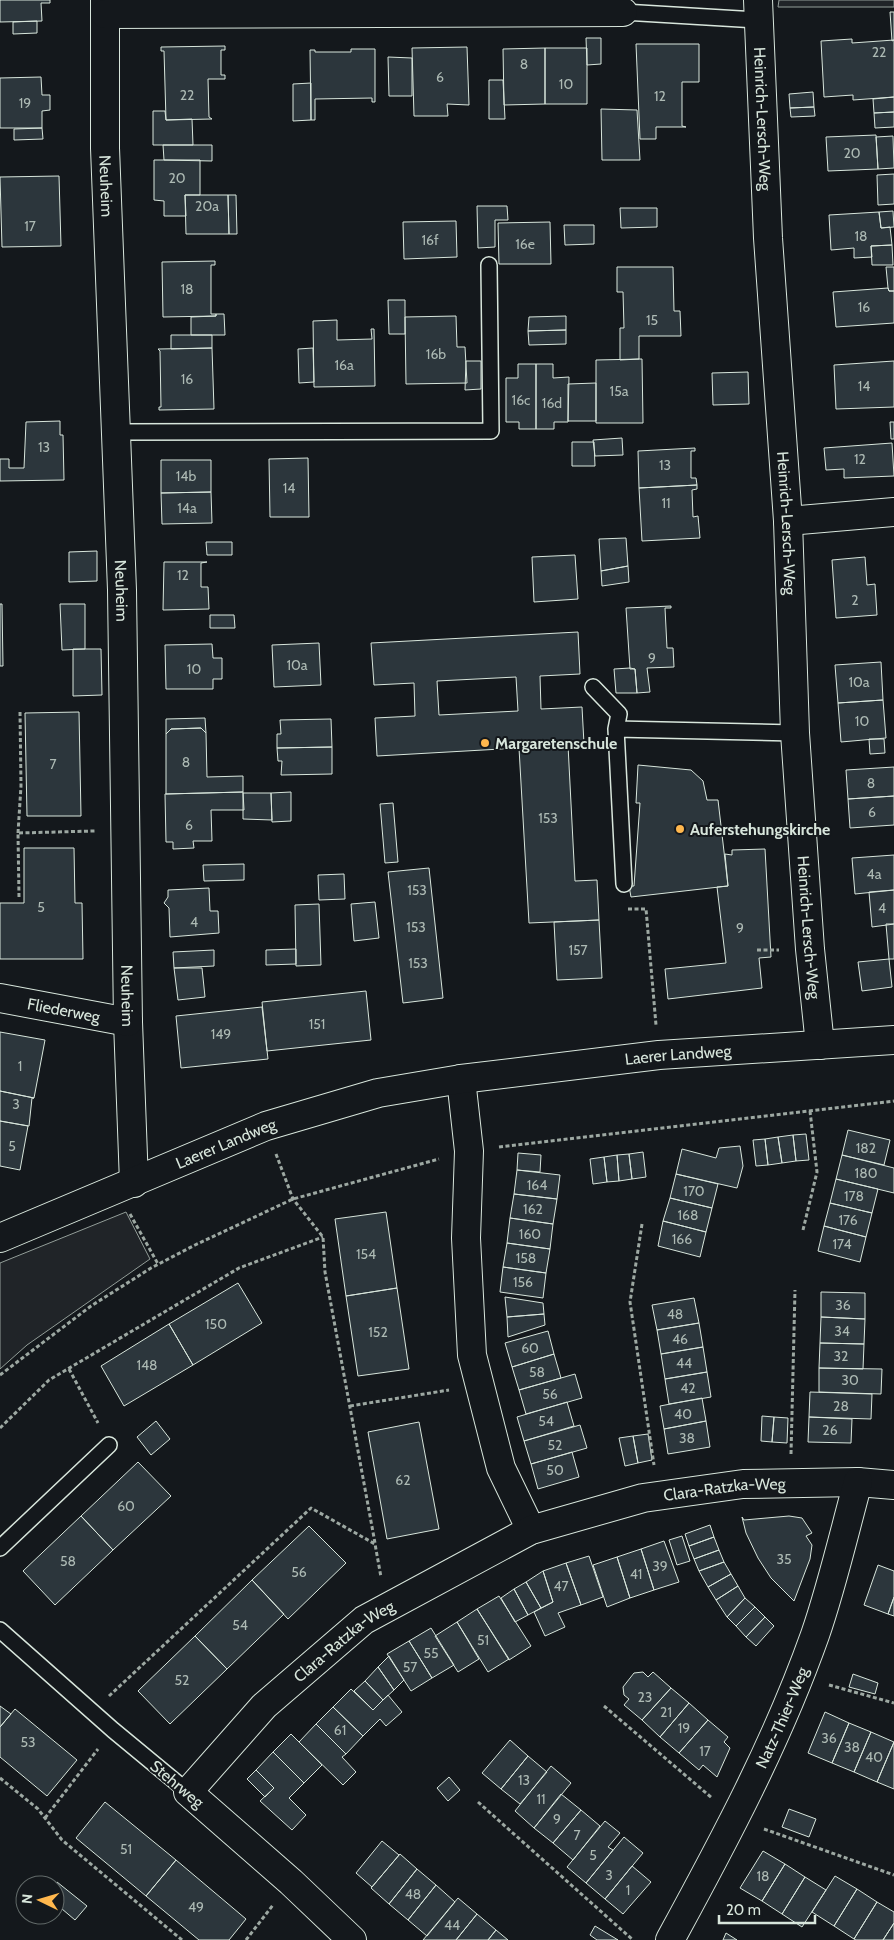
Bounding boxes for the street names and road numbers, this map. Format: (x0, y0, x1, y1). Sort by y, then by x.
street label: Heinrich-Lersch-Weg (750, 47, 776, 192)
street label: Neuheim (96, 155, 117, 217)
street label: Heinrich-Lersch-Weg (774, 451, 800, 596)
street label: Neuheim (111, 559, 132, 622)
street label: Heinrich-Lersch-Weg (794, 855, 825, 1001)
street label: Neuheim (118, 965, 138, 1027)
street label: Fliederweg (26, 994, 103, 1026)
street label: Laerer Landweg (624, 1041, 733, 1069)
street label: Laerer Landweg (173, 1114, 279, 1172)
street label: Clara-Ratzka-Weg (662, 1474, 787, 1505)
street label: Clara-Ratzka-Weg (289, 1596, 398, 1686)
street label: Natz-Thier-Weg (751, 1663, 812, 1771)
street label: Stehrweg (146, 1756, 208, 1813)

